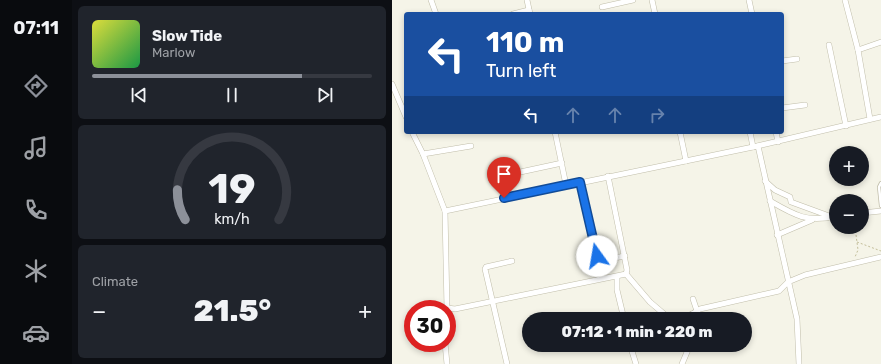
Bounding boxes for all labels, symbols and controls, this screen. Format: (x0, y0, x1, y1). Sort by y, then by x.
text: 07:11 (13, 17, 59, 39)
text: 110 m (486, 26, 564, 59)
text: Slow Tide (152, 27, 222, 45)
icon: left (420, 28, 472, 80)
text: Marlow (152, 45, 195, 60)
text: Turn left (486, 60, 556, 82)
icon: directions (22, 72, 50, 100)
icon: previous (128, 84, 150, 106)
icon: pause (221, 84, 243, 106)
icon: next (314, 84, 336, 106)
icon: left (520, 104, 542, 126)
icon: ahead (562, 104, 584, 126)
icon: ahead (604, 104, 626, 126)
icon: right (646, 104, 668, 126)
icon: music (22, 134, 50, 162)
map controls (829, 146, 869, 234)
button: + (829, 146, 869, 186)
pin (487, 157, 521, 198)
icon: arrive (493, 163, 515, 185)
text: 19 (208, 164, 256, 213)
button: − (829, 194, 869, 234)
icon: phone (22, 196, 50, 224)
text: km/h (214, 211, 250, 228)
position arrow (576, 235, 618, 277)
icon: climate (22, 257, 50, 285)
text: Climate (92, 274, 138, 289)
text: 21.5° (193, 293, 271, 329)
text: − (92, 298, 106, 325)
text: + (358, 298, 372, 325)
speed limit sign: 30 (404, 300, 456, 352)
icon: car (22, 319, 50, 347)
text: 07:12 · 1 min · 220 m (562, 323, 712, 341)

